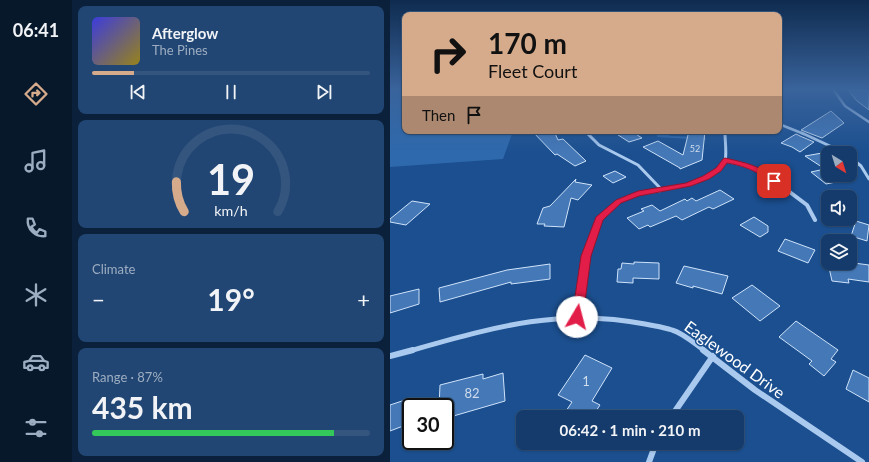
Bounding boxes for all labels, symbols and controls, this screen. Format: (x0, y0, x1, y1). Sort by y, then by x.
text: 06:41 (13, 19, 59, 41)
text: Afterglow (152, 24, 218, 42)
text: 170 m (488, 26, 567, 60)
icon: right (422, 28, 474, 80)
text: The Pines (152, 42, 208, 58)
text: Fleet Court (488, 60, 577, 82)
icon: directions (22, 80, 50, 108)
icon: previous (127, 81, 149, 103)
icon: pause (220, 81, 242, 103)
icon: next (313, 81, 335, 103)
icon: arrive (463, 104, 485, 126)
text: Then (422, 106, 455, 124)
house number: 52 (690, 143, 700, 154)
north arrow (821, 146, 857, 182)
map controls (821, 146, 857, 270)
icon: music (22, 147, 50, 175)
text: 19 (207, 154, 255, 204)
pin (757, 164, 791, 198)
icon: arrive (763, 170, 785, 192)
button: sound (821, 190, 857, 226)
text: km/h (214, 202, 248, 219)
icon: phone (22, 214, 50, 242)
button: layers (821, 234, 857, 270)
text: Climate (92, 261, 135, 277)
icon: climate (22, 281, 50, 309)
text: 19° (207, 281, 255, 317)
text: − (92, 286, 105, 313)
text: + (357, 286, 370, 313)
position arrow (556, 296, 598, 338)
street label: Eaglewood Drive (681, 316, 789, 402)
icon: car (22, 348, 50, 376)
text: Range · 87% (92, 369, 163, 385)
house number: 1 (582, 373, 590, 389)
house number: 82 (464, 385, 480, 401)
text: 435 km (92, 389, 193, 425)
speed limit sign: 30 (402, 398, 454, 450)
icon: filters (22, 414, 50, 442)
text: 06:42 · 1 min · 210 m (560, 421, 700, 439)

